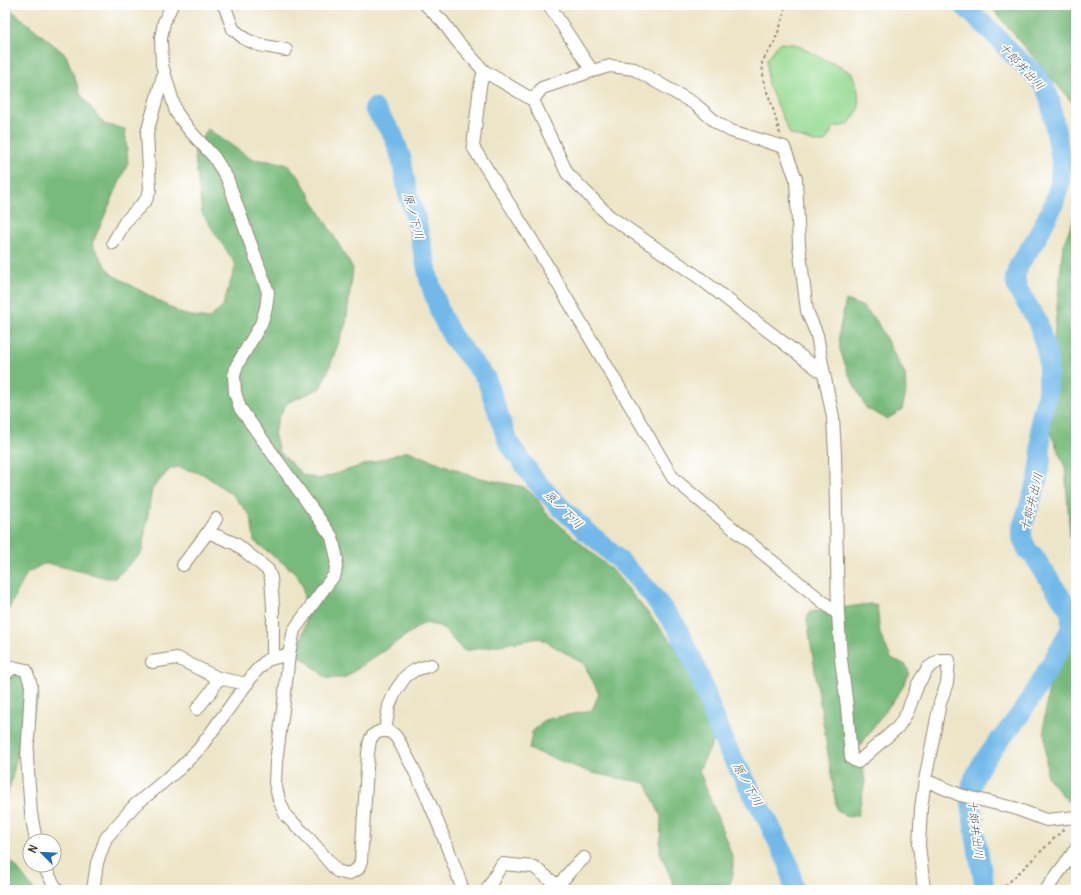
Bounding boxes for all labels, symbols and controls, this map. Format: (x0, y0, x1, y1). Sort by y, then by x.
water label: 十郎井出川 (996, 39, 1048, 93)
water label: 原ノ下川 (401, 191, 427, 241)
water label: 十郎井出川 (1016, 471, 1046, 533)
water label: 原ノ下川 (542, 487, 586, 531)
water label: 原ノ下川 (730, 759, 766, 809)
water label: 十郎井出川 (965, 798, 987, 860)
north arrow (22, 833, 62, 873)
text: N (25, 843, 41, 855)

